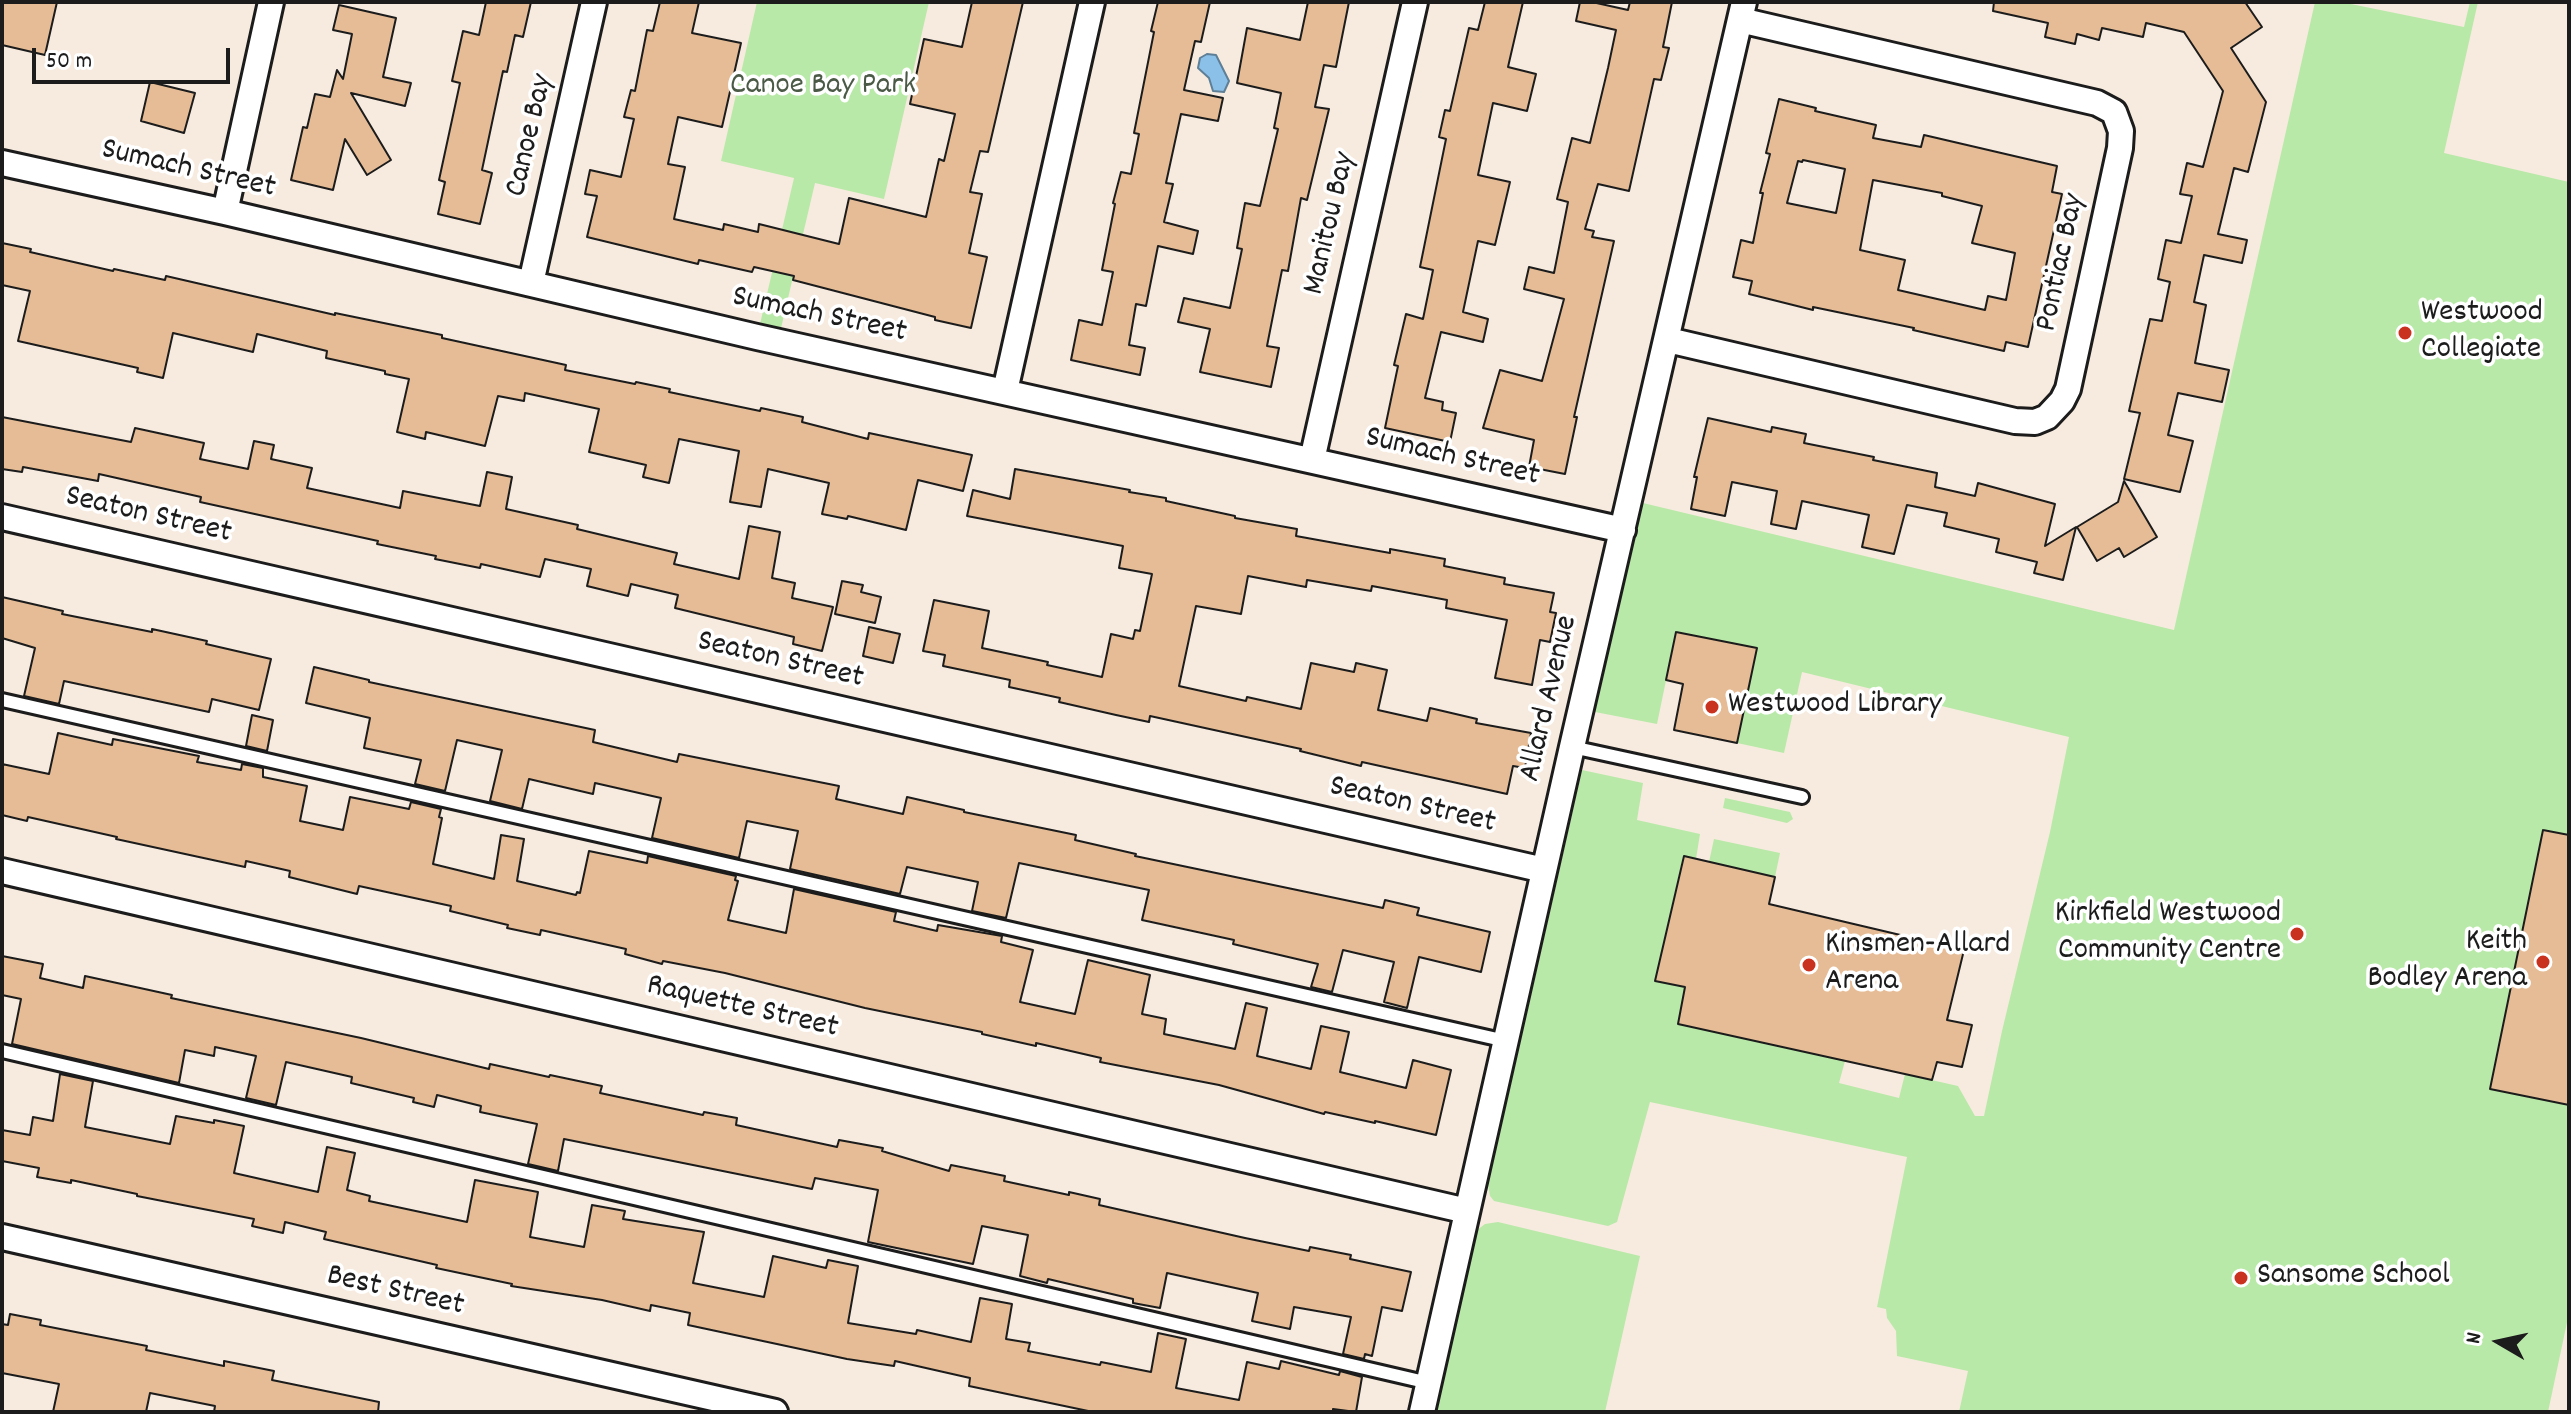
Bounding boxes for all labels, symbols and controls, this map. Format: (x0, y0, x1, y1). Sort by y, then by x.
scale bar (36, 32, 234, 82)
text: 50 m (46, 45, 92, 79)
park label: Canoe Bay Park (730, 69, 916, 107)
street label: Canoe Bay (499, 71, 565, 201)
street label: Sumach Street (97, 132, 279, 210)
street label: Manitou Bay (1297, 149, 1367, 299)
street label: Pontiac Bay (2030, 191, 2096, 335)
street label: Sumach Street (728, 280, 910, 354)
place label: Westwood Collegiate (2421, 296, 2543, 371)
marker: Westwood Collegiate (2396, 324, 2414, 342)
street label: Sumach Street (1361, 420, 1543, 498)
street label: Seaton Street (61, 479, 235, 555)
street label: Allard Avenue (1513, 612, 1589, 786)
street label: Seaton Street (693, 624, 867, 700)
place label: Westwood Library (1728, 688, 1942, 726)
marker: Westwood Library (1703, 698, 1721, 716)
street label: Seaton Street (1325, 769, 1499, 845)
place label: Kirkfield Westwood Community Centre (2055, 897, 2281, 972)
marker: Kirkfield Westwood Community Centre (2288, 925, 2306, 943)
place label: Keith Bodley Arena (2367, 925, 2527, 1000)
place label: Kinsmen-Allard Arena (1825, 928, 2010, 1003)
marker: Keith Bodley Arena (2534, 953, 2552, 971)
marker: Kinsmen-Allard Arena (1800, 956, 1818, 974)
street label: Raquette Street (642, 968, 842, 1050)
street label: Best Street (323, 1259, 467, 1327)
place label: Sansome School (2257, 1259, 2450, 1297)
marker: Sansome School (2232, 1269, 2250, 1287)
north arrow (2459, 1302, 2539, 1382)
text: N (2459, 1330, 2491, 1346)

